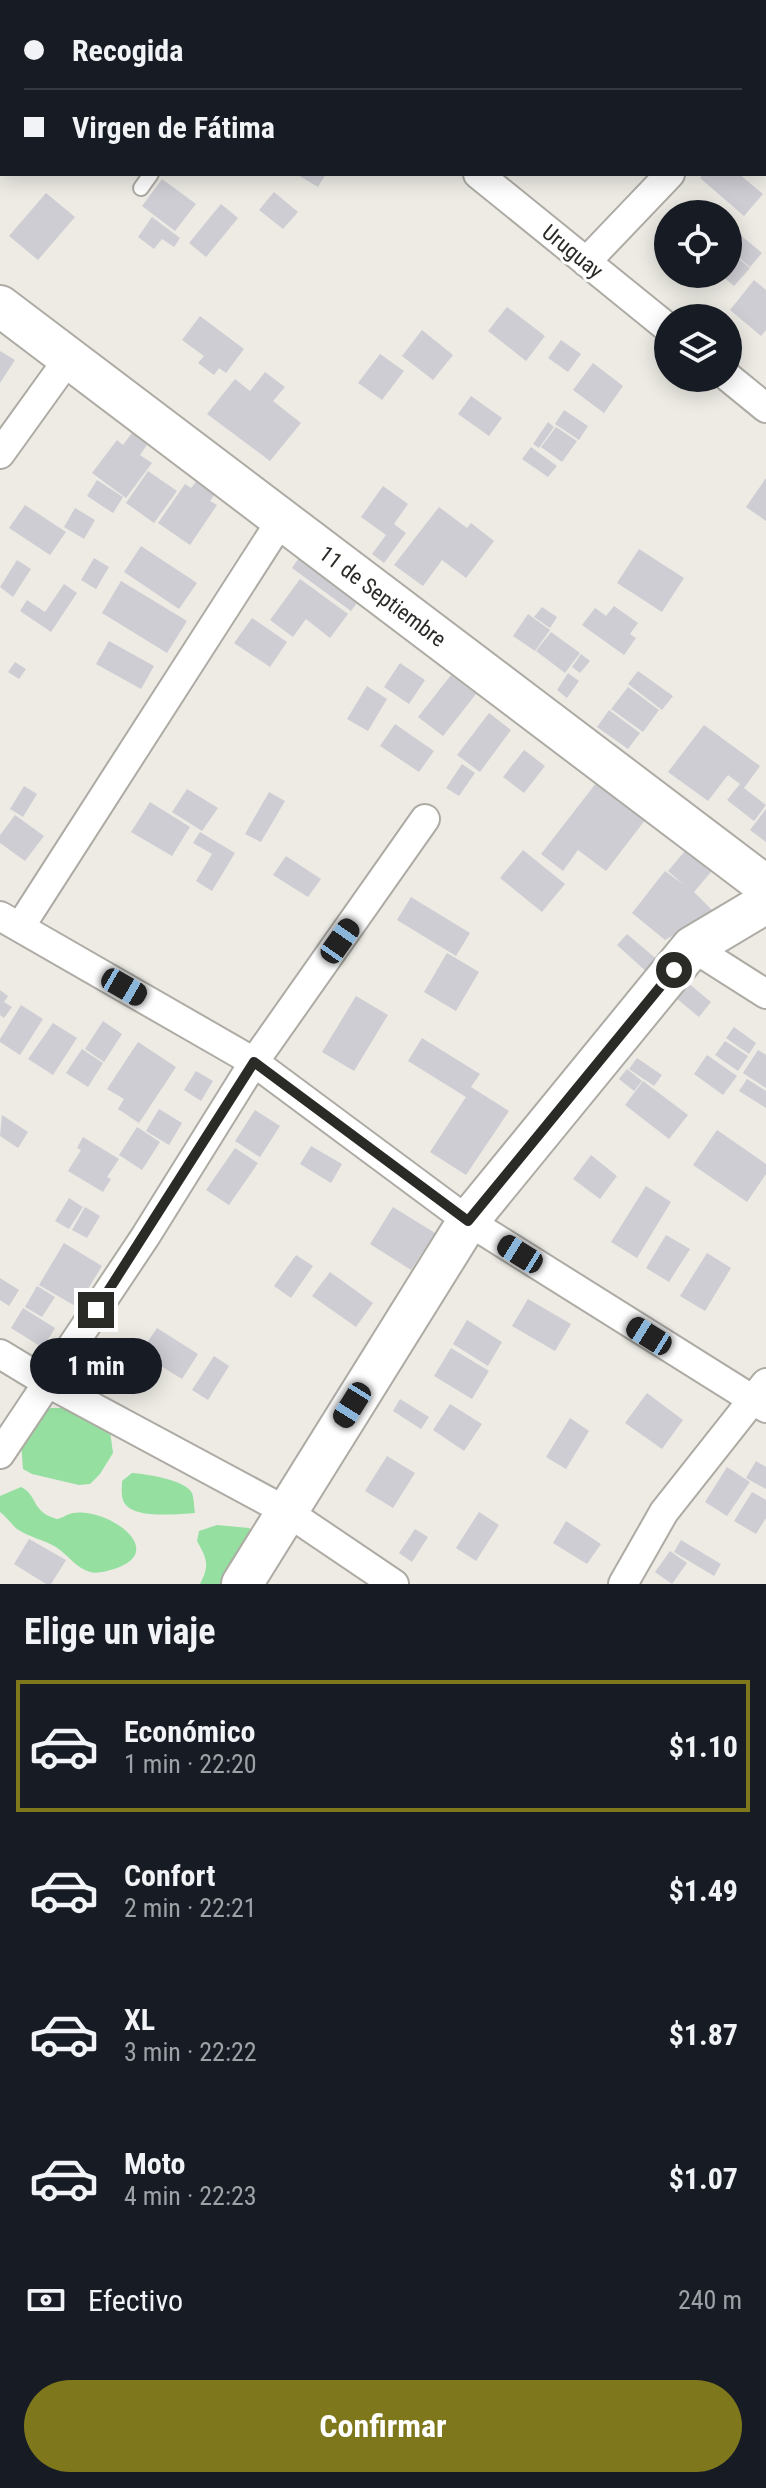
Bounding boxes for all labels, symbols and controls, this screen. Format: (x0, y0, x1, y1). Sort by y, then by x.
text: Recogida (72, 33, 183, 68)
text: Virgen de Fátima (72, 110, 275, 145)
map controls (654, 200, 742, 392)
button: locate (654, 200, 742, 288)
street label: Uruguay (537, 219, 608, 283)
button: layers (654, 304, 742, 392)
street label: 11 de Septiembre (315, 541, 451, 652)
car (316, 914, 364, 968)
route start (656, 952, 692, 988)
car (97, 965, 151, 1009)
car (493, 1231, 547, 1277)
route end (78, 1292, 114, 1328)
car (622, 1313, 676, 1359)
callout: 1 min (30, 1338, 162, 1394)
text: 1 min (67, 1351, 125, 1381)
car (329, 1378, 375, 1432)
text: Elige un viaje (24, 1611, 215, 1653)
icon: car (28, 1710, 100, 1782)
text: Económico (124, 1714, 255, 1749)
text: $1.10 (669, 1729, 738, 1764)
text: 1 min · 22:20 (124, 1749, 257, 1779)
icon: car (28, 1854, 100, 1926)
text: Confort (124, 1858, 215, 1893)
text: $1.49 (669, 1873, 738, 1908)
text: 2 min · 22:21 (124, 1893, 257, 1923)
icon: car (28, 1998, 100, 2070)
text: XL (124, 2002, 155, 2037)
text: $1.87 (669, 2017, 738, 2052)
text: 3 min · 22:22 (124, 2037, 257, 2067)
icon: car (28, 2142, 100, 2214)
text: Moto (124, 2146, 185, 2181)
text: $1.07 (669, 2161, 738, 2196)
text: 4 min · 22:23 (124, 2181, 257, 2211)
icon: cash (24, 2278, 68, 2322)
text: Efectivo (88, 2283, 183, 2318)
text: 240 m (678, 2285, 742, 2315)
button: Confirmar (24, 2380, 742, 2472)

